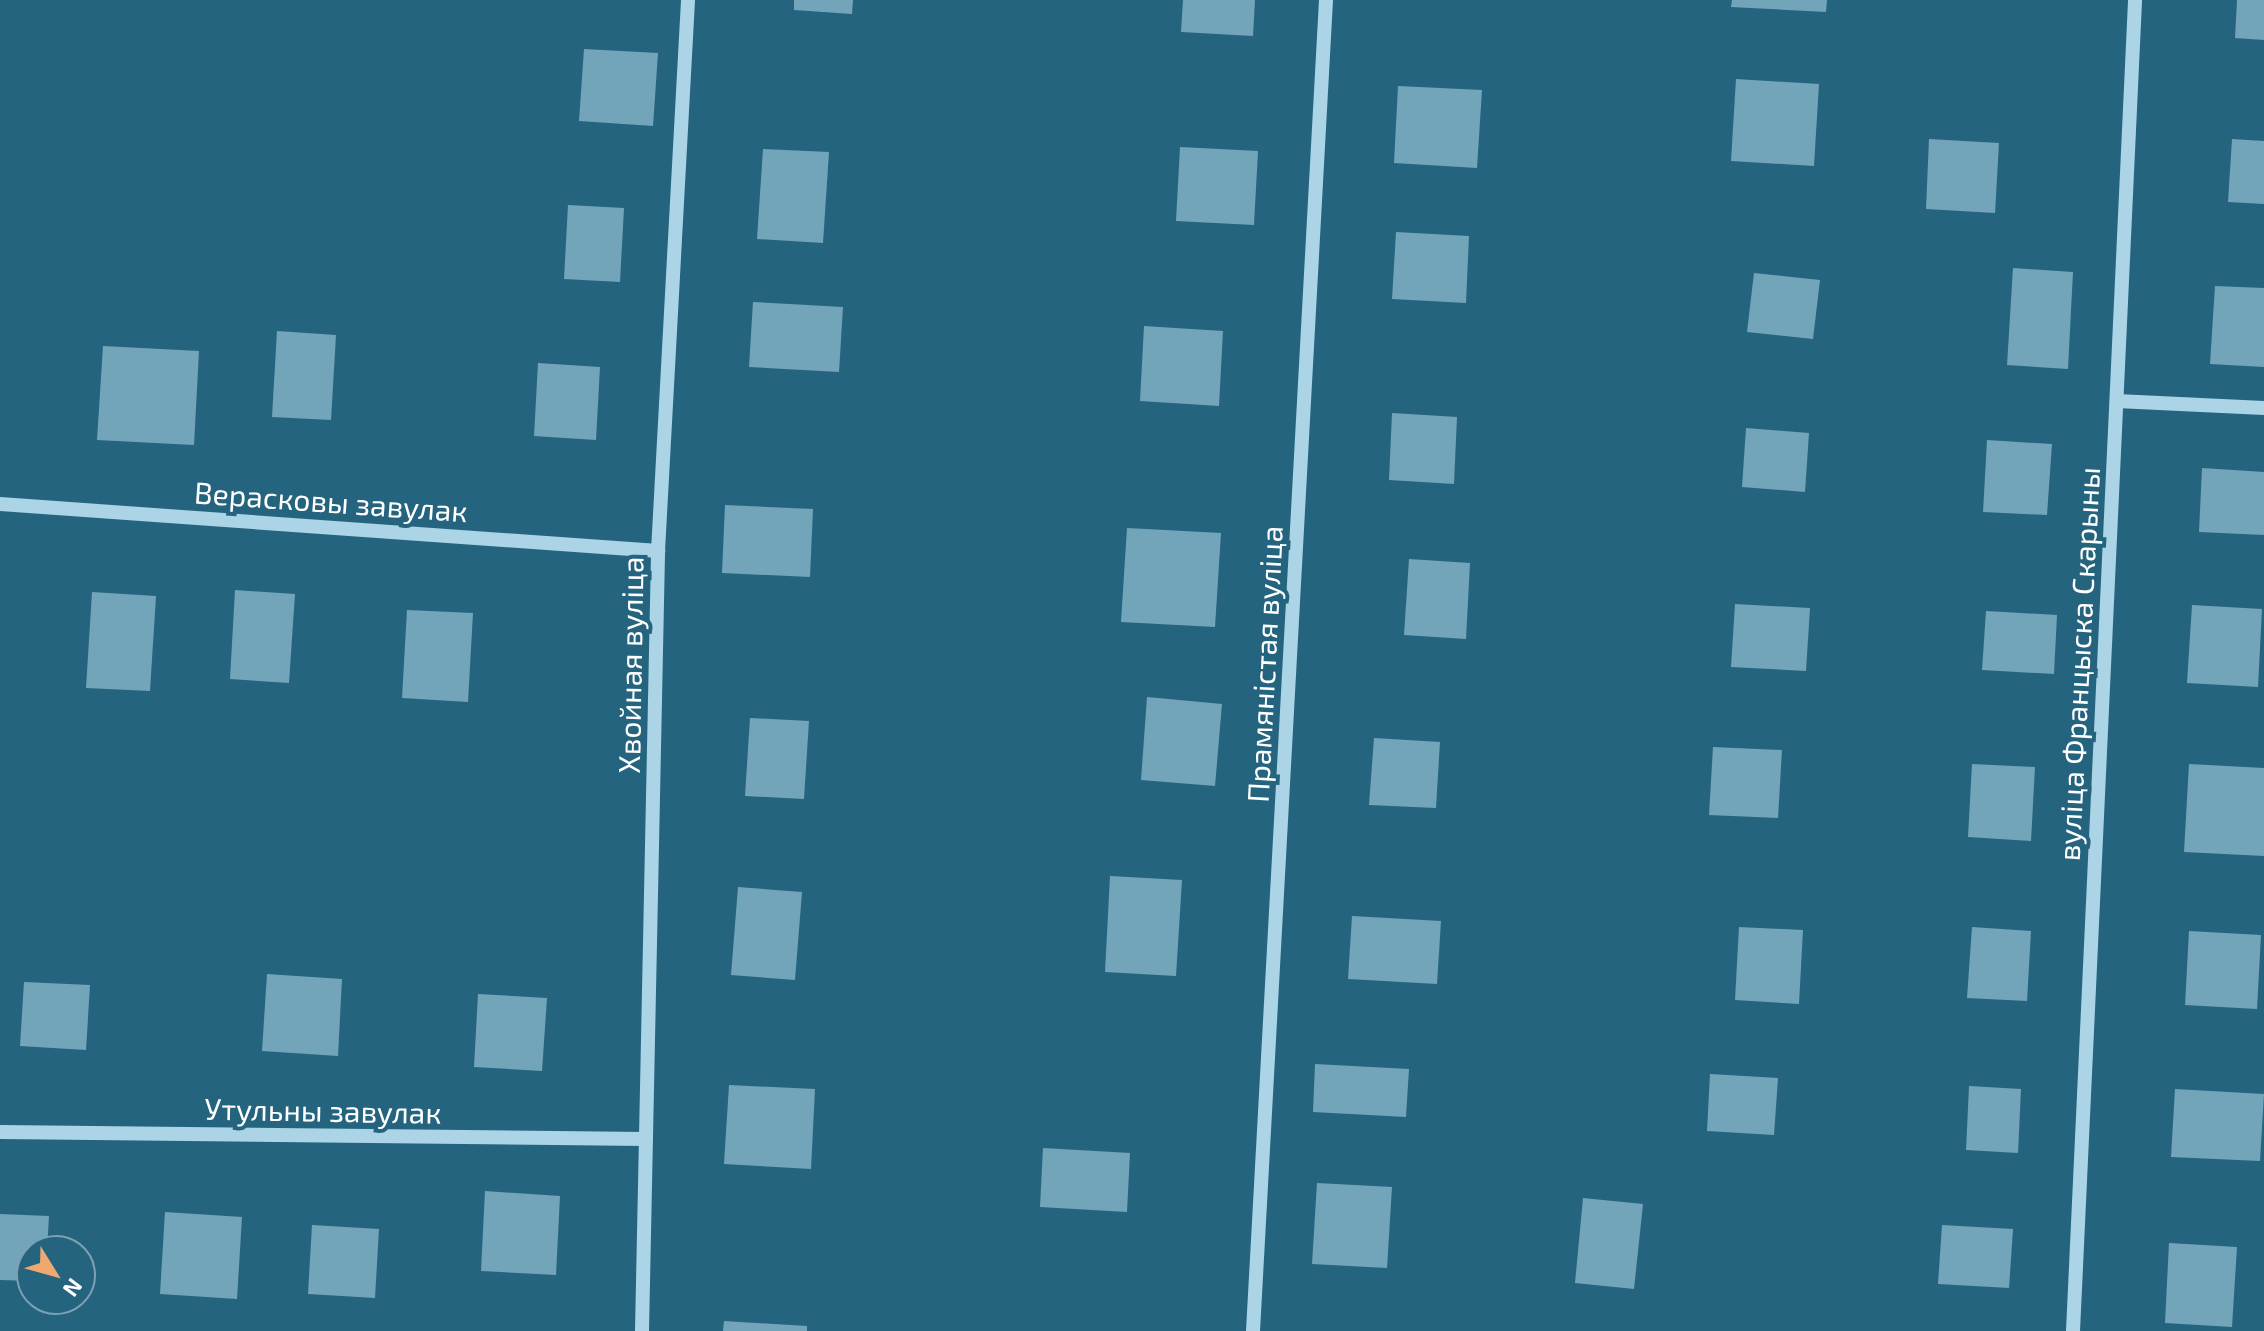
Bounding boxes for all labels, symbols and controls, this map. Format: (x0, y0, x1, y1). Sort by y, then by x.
street label: вуліца Францыска Скарыны (2050, 466, 2106, 862)
street label: Верасковы завулак (193, 473, 469, 529)
street label: Прамяністая вуліца (1239, 525, 1289, 803)
street label: Хвойная вуліца (610, 556, 650, 774)
street label: Утульны завулак (204, 1090, 442, 1130)
north arrow (16, 1235, 96, 1315)
text: N (58, 1274, 89, 1302)

